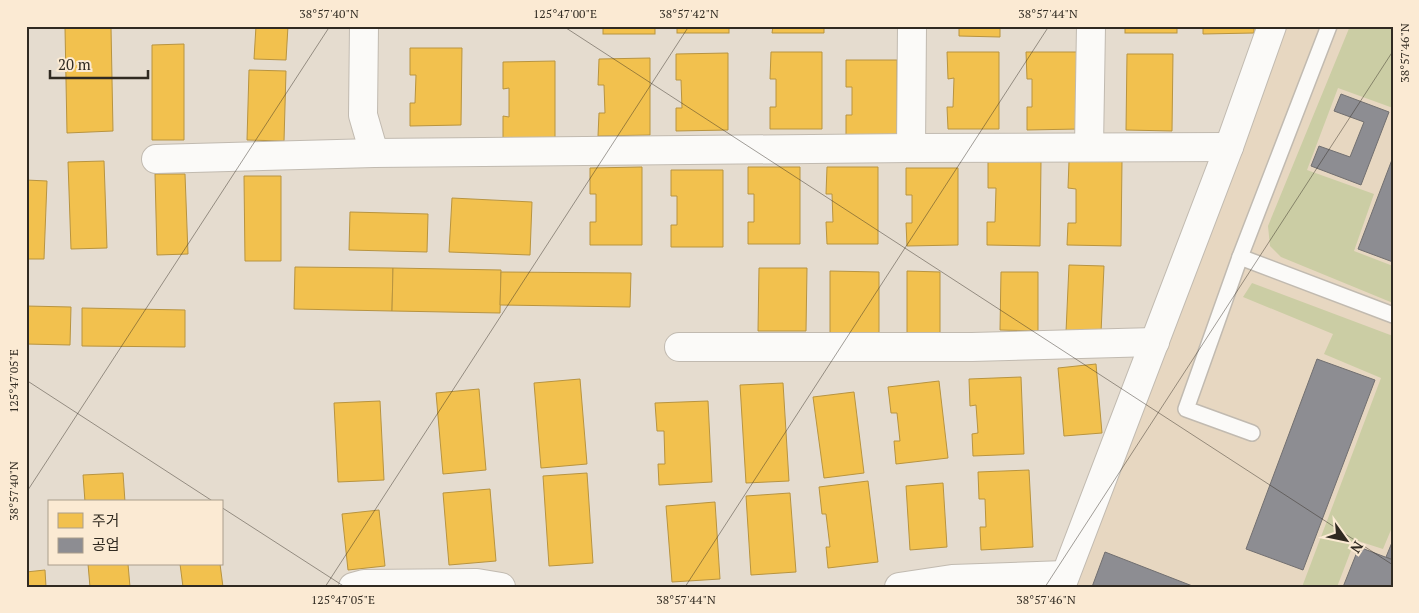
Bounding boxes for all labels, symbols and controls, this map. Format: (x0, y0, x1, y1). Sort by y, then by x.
text: 38°57'40"N (299, 6, 359, 21)
text: 125°47'00"E (533, 6, 597, 21)
text: 38°57'42"N (659, 6, 719, 21)
text: 38°57'44"N (1018, 6, 1078, 21)
text: 38°57'46"N (1397, 23, 1412, 83)
scale bar (50, 48, 148, 80)
text: 20 m (58, 54, 91, 74)
text: 125°47'05"E (6, 349, 21, 413)
text: 38°57'40"N (6, 461, 21, 521)
legend (48, 500, 222, 566)
text: 주거 (92, 510, 120, 530)
north arrow (1322, 516, 1372, 566)
text: 공업 (92, 534, 120, 554)
text: N (1346, 538, 1368, 557)
text: 125°47'05"E (311, 592, 375, 607)
text: 38°57'44"N (656, 592, 716, 607)
text: 38°57'46"N (1016, 592, 1076, 607)

